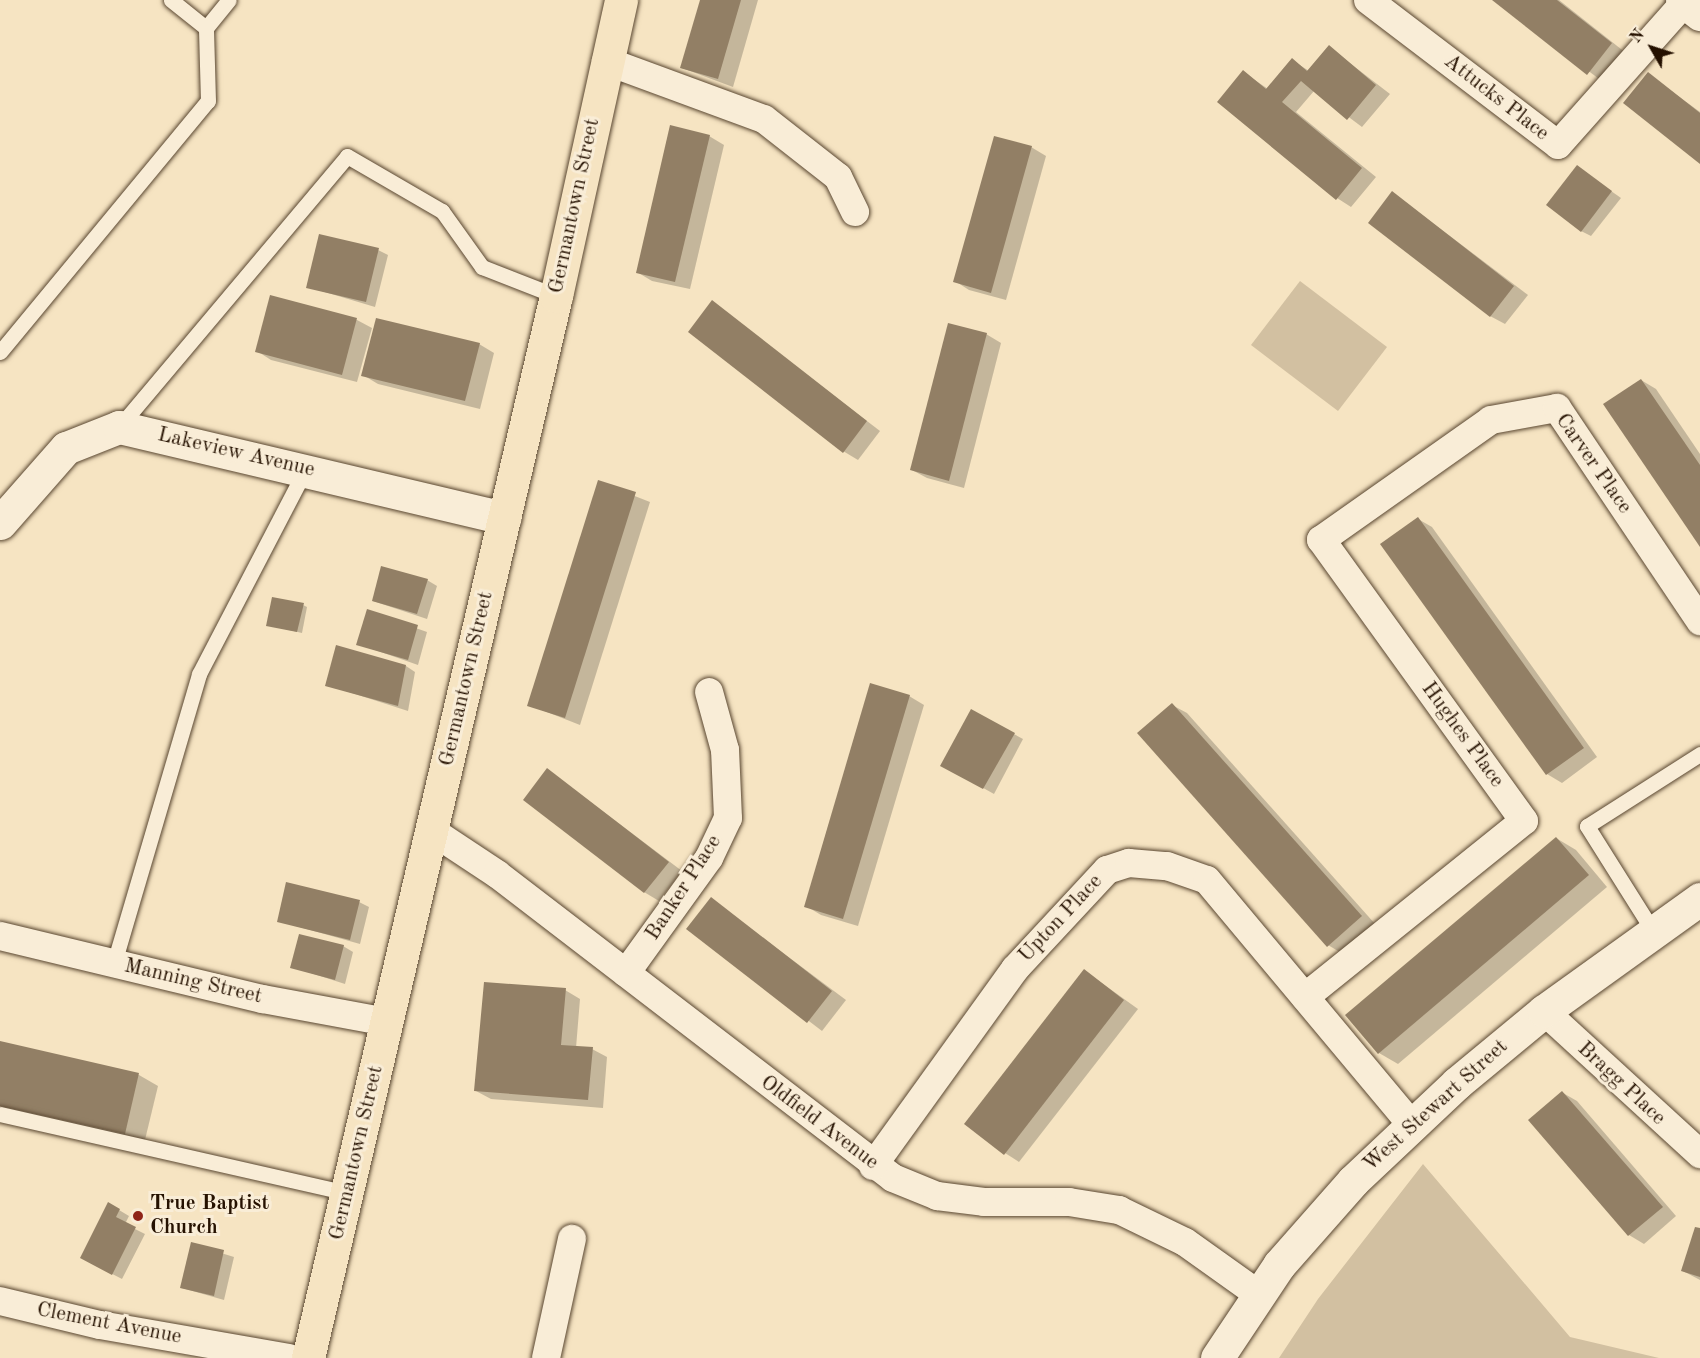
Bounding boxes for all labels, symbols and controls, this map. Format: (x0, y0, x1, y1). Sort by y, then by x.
north arrow (1622, 18, 1682, 78)
text: N (1628, 27, 1648, 46)
street label: Attucks Place (1439, 49, 1553, 147)
street label: Germantown Street (544, 116, 606, 296)
street label: Carver Place (1549, 409, 1637, 519)
street label: Lakeview Avenue (155, 423, 317, 483)
street label: Germantown Street (435, 589, 499, 769)
street label: Hughes Place (1415, 677, 1509, 793)
street label: Banker Place (641, 831, 727, 945)
street label: Upton Place (1014, 870, 1108, 968)
street label: Manning Street (122, 954, 264, 1010)
street label: West Stewart Street (1358, 1034, 1514, 1178)
street label: Bragg Place (1572, 1037, 1670, 1131)
street label: Germantown Street (325, 1063, 389, 1243)
street label: Oldfield Avenue (755, 1070, 883, 1176)
place label: True Baptist Church (150, 1191, 269, 1241)
marker: True Baptist Church (131, 1209, 145, 1223)
street label: Clement Avenue (34, 1298, 184, 1350)

